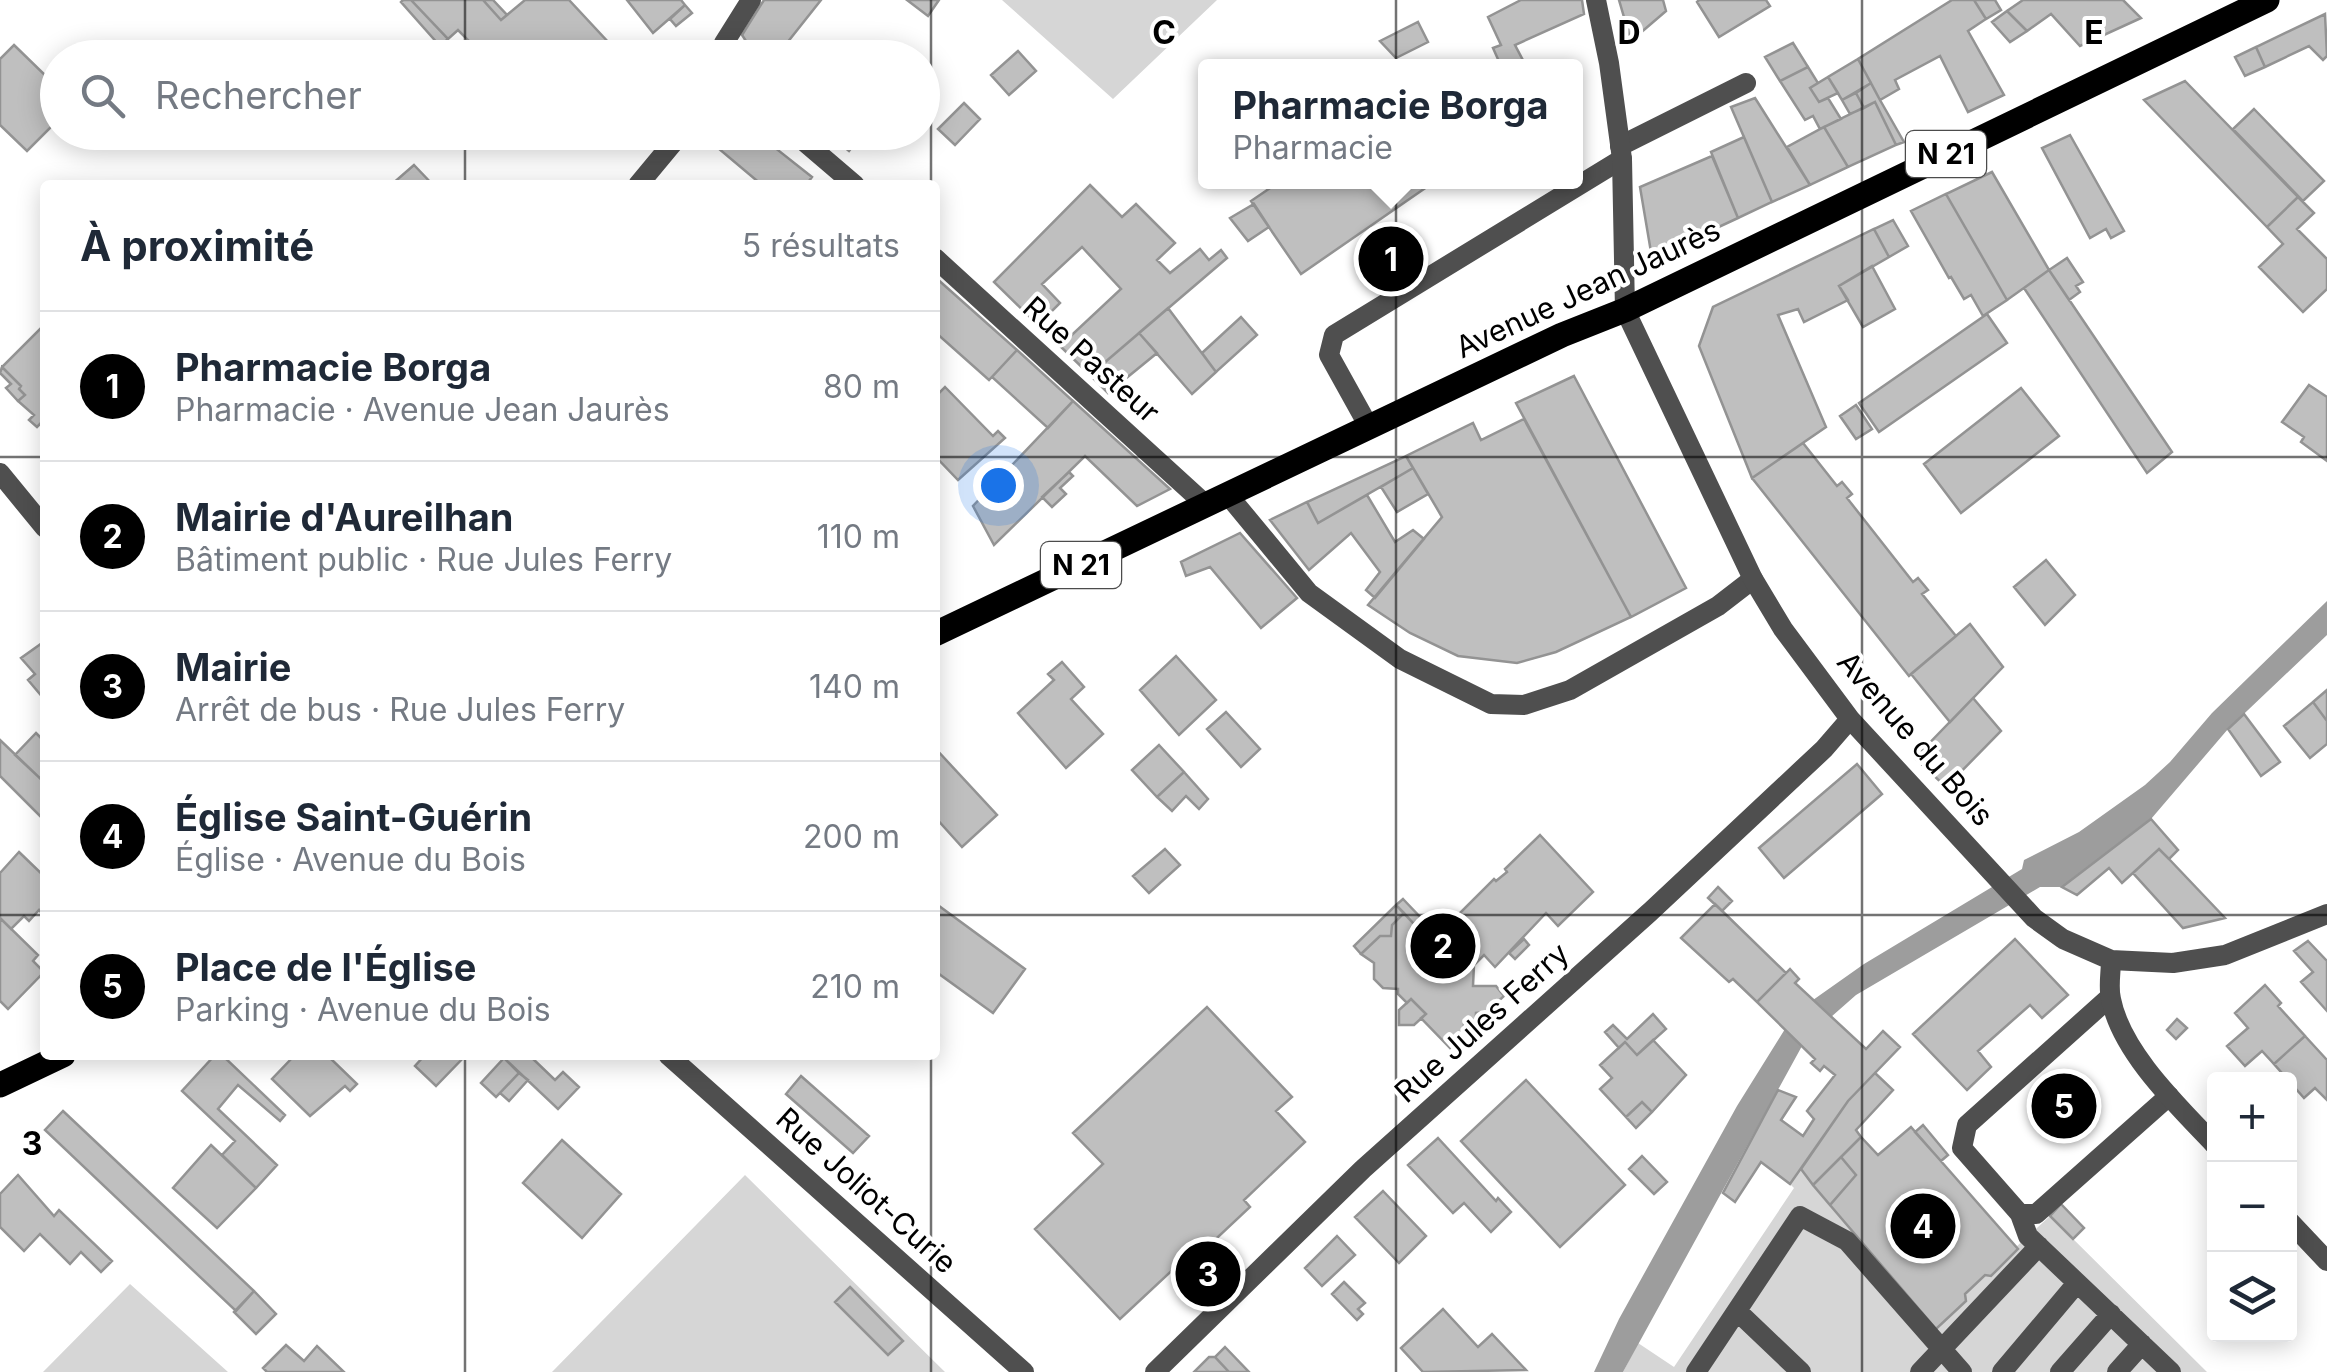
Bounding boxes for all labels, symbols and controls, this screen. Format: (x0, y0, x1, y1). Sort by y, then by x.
text: C (1152, 13, 1176, 52)
text: D (1617, 13, 1641, 52)
text: E (2084, 13, 2104, 52)
search box (40, 40, 940, 150)
popup (1198, 59, 1583, 189)
icon: search (75, 68, 130, 123)
text: Rechercher (155, 72, 362, 118)
text: Pharmacie Borga (1232, 82, 1549, 128)
text: Pharmacie (1232, 128, 1393, 167)
road number: N 21 (1906, 131, 1986, 177)
street label: Avenue Jean Jaurès (1450, 211, 1726, 365)
text: À proximité (80, 220, 314, 271)
pin: 1 (1358, 222, 1424, 296)
text: 5 résultats (742, 226, 900, 265)
street label: Rue Pasteur (1016, 289, 1167, 430)
text: Pharmacie Borga (175, 344, 491, 390)
text: 1 (106, 367, 119, 406)
text: 80 m (823, 367, 900, 406)
text: Pharmacie · Avenue Jean Jaurès (175, 390, 670, 429)
your location (973, 460, 1024, 511)
text: Mairie d'Aureilhan (175, 494, 513, 540)
text: 2 (102, 517, 123, 556)
text: 110 m (817, 517, 900, 556)
text: Bâtiment public · Rue Jules Ferry (175, 540, 672, 579)
road number: N 21 (1041, 542, 1121, 588)
text: Mairie (175, 644, 291, 690)
street label: Avenue du Bois (1830, 644, 2001, 833)
text: 3 (102, 667, 123, 706)
text: 140 m (809, 667, 900, 706)
text: Arrêt de bus · Rue Jules Ferry (175, 690, 625, 729)
text: Église Saint-Guérin (175, 794, 532, 840)
text: 4 (102, 817, 123, 856)
text: 200 m (803, 817, 900, 856)
text: Église · Avenue du Bois (175, 840, 526, 879)
pin: 2 (1410, 908, 1476, 984)
street label: Rue Jules Ferry (1387, 935, 1576, 1110)
text: Place de l'Église (175, 944, 476, 990)
text: 5 (102, 967, 123, 1006)
text: 210 m (810, 967, 900, 1006)
text: Parking · Avenue du Bois (175, 990, 551, 1029)
pin: 5 (2032, 1068, 2096, 1144)
map controls (2207, 1072, 2297, 1342)
button: + (2207, 1072, 2297, 1162)
street label: Rue Joliot-Curie (769, 1100, 964, 1281)
text: 3 (22, 1124, 42, 1163)
button: − (2207, 1162, 2297, 1252)
pin: 4 (1890, 1188, 1956, 1264)
pin: 3 (1176, 1236, 1240, 1312)
button: layers (2207, 1252, 2297, 1342)

